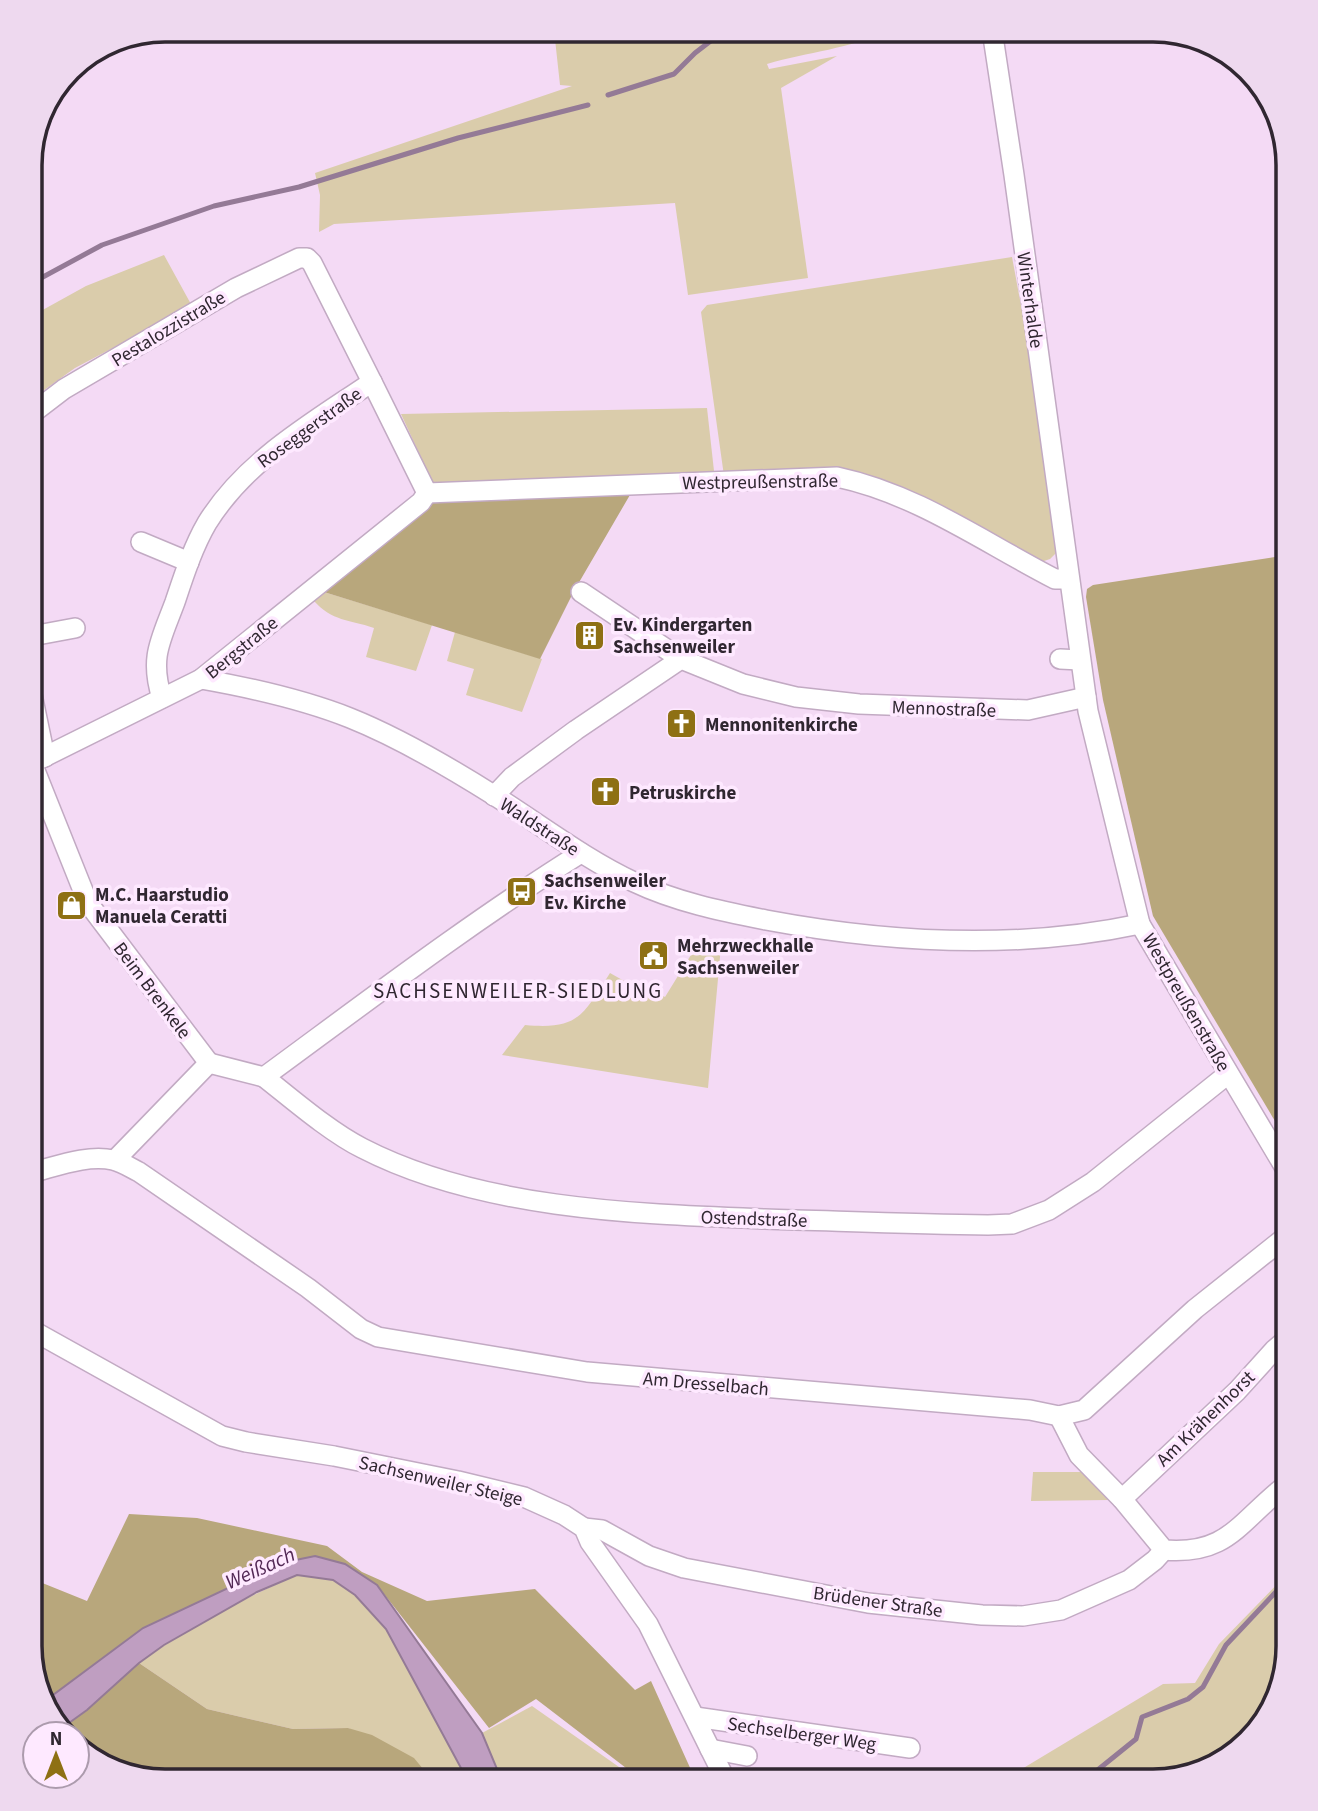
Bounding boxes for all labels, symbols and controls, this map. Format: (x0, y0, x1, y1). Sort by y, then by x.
street label: Winterhalde (1009, 250, 1050, 350)
street label: Pestalozzistraße (107, 285, 231, 374)
street label: Roseggerstraße (252, 381, 368, 475)
street label: Westpreußenstraße (682, 468, 838, 497)
street label: Bergstraße (200, 610, 284, 686)
place label: Ev. Kindergarten Sachsenweiler (613, 612, 752, 661)
building icon: Ev. Kindergarten Sachsenweiler (573, 618, 607, 652)
street label: Mennostraße (891, 694, 997, 725)
church icon: Mennonitenkirche (665, 707, 699, 741)
place label: Mennonitenkirche (705, 712, 858, 739)
church icon: Petruskirche (589, 775, 623, 809)
place label: Petruskirche (629, 780, 736, 807)
street label: Waldstraße (494, 792, 584, 863)
place label: Sachsenweiler Ev. Kirche (544, 868, 666, 917)
bus stop icon: Sachsenweiler Ev. Kirche (504, 874, 538, 908)
place label: M.C. Haarstudio Manuela Ceratti (95, 882, 229, 931)
shop icon: M.C. Haarstudio Manuela Ceratti (55, 888, 89, 922)
street label: Westpreußenstraße (1135, 928, 1236, 1077)
place label: Mehrzweckhalle Sachsenweiler (677, 933, 814, 982)
street label: Beim Brenkele (106, 937, 197, 1045)
public building icon: Mehrzweckhalle Sachsenweiler (637, 939, 671, 973)
district label: SACHSENWEILER-SIEDLUNG (373, 976, 663, 1006)
street label: Ostendstraße (700, 1204, 808, 1235)
street label: Am Krähenhorst (1151, 1365, 1262, 1473)
street label: Am Dresselbach (642, 1366, 770, 1403)
street label: Sachsenweiler Steige (356, 1449, 525, 1513)
water label: Weißach (220, 1539, 300, 1597)
street label: Brüdener Straße (811, 1580, 944, 1625)
street label: Sechselberger Weg (726, 1711, 878, 1758)
north arrow (21, 1720, 91, 1790)
text: N (50, 1726, 62, 1753)

